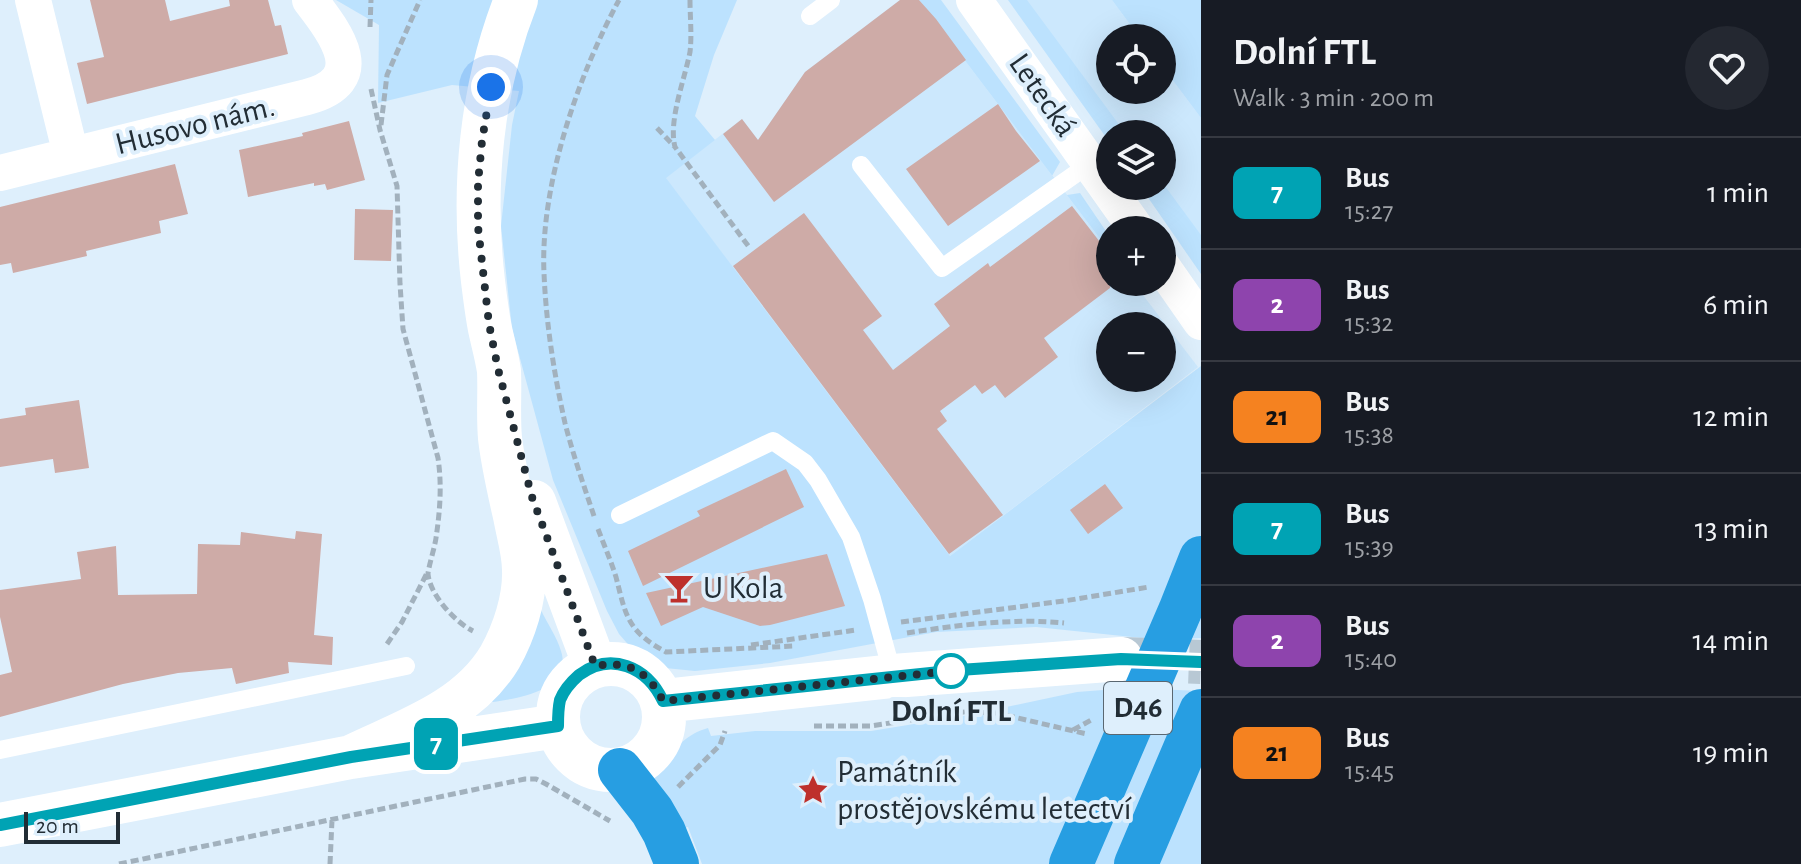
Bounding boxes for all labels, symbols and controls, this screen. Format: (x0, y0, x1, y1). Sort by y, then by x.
map controls (1096, 24, 1176, 392)
button: locate (1096, 24, 1176, 104)
button: heart (1685, 26, 1769, 110)
text: Dolní FTL (1233, 34, 1376, 72)
street label: Letecká (1003, 48, 1083, 142)
your location (471, 67, 511, 107)
text: Walk · 3 min · 200 m (1233, 85, 1434, 111)
street label: Husovo nám. (112, 90, 278, 160)
button: layers (1096, 120, 1176, 200)
text: Bus (1345, 163, 1390, 193)
text: 1 min (1707, 178, 1769, 208)
text: 7 (1271, 179, 1283, 207)
text: 15:27 (1345, 198, 1393, 224)
button: + (1096, 216, 1176, 296)
text: Bus (1345, 275, 1390, 305)
text: 6 min (1703, 290, 1769, 320)
text: 2 (1270, 291, 1284, 319)
text: 15:32 (1345, 310, 1393, 336)
button: − (1096, 312, 1176, 392)
text: Bus (1345, 387, 1390, 417)
text: 12 min (1693, 402, 1769, 432)
text: 21 (1265, 403, 1289, 431)
text: 15:38 (1345, 422, 1394, 448)
text: Bus (1345, 499, 1390, 529)
text: 13 min (1695, 514, 1769, 544)
text: 7 (1271, 515, 1283, 543)
text: 15:39 (1345, 534, 1394, 560)
bar icon: U Kola (662, 571, 696, 605)
place label: U Kola (703, 572, 783, 604)
text: Bus (1345, 611, 1390, 641)
text: 14 min (1693, 626, 1769, 656)
text: 2 (1270, 627, 1284, 655)
text: 15:40 (1345, 646, 1397, 672)
marker: Dolní FTL (934, 654, 968, 688)
road number: D46 (1104, 682, 1172, 734)
place label: Dolní FTL (891, 695, 1011, 727)
line badge: 7 (410, 718, 462, 770)
text: Bus (1345, 723, 1390, 753)
text: 7 (430, 730, 442, 758)
text: 19 min (1693, 738, 1769, 768)
text: 21 (1265, 739, 1289, 767)
place label: Památník prostějovskému letectví (837, 756, 1132, 825)
text: 15:45 (1345, 758, 1394, 784)
place icon: Památník prostějovskému letectví (796, 773, 830, 807)
scale bar (24, 808, 120, 844)
text: 20 m (36, 815, 79, 837)

